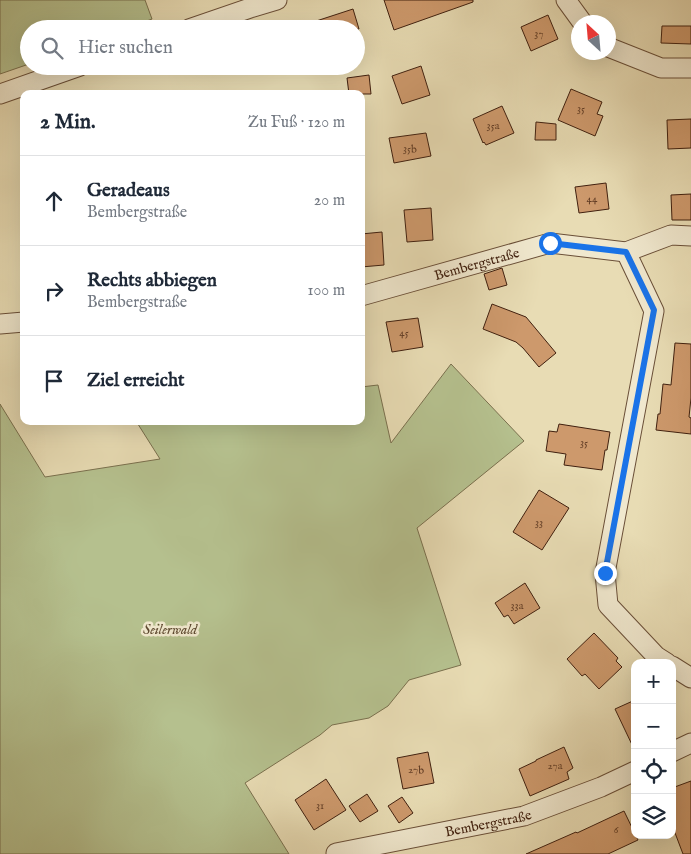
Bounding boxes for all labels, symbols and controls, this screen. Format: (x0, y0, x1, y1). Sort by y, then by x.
north arrow (571, 15, 616, 60)
search box (20, 20, 365, 75)
house number: 37 (534, 27, 544, 41)
icon: search (38, 34, 66, 62)
text: Hier suchen (78, 36, 173, 60)
house number: 35 (577, 102, 585, 116)
text: 2 Min. (40, 109, 96, 136)
text: Zu Fuß · 120 m (248, 113, 345, 133)
house number: 35a (487, 119, 500, 133)
house number: 35b (403, 142, 417, 156)
text: Geradeaus (87, 179, 170, 203)
icon: ahead (40, 187, 68, 215)
text: 20 m (314, 191, 345, 211)
house number: 44 (587, 192, 598, 206)
text: Bembergstraße (87, 203, 187, 223)
route start (539, 232, 562, 255)
street label: Bembergstraße (432, 244, 522, 285)
text: Rechts abbiegen (87, 269, 217, 293)
icon: right (40, 277, 68, 305)
text: 100 m (308, 281, 345, 301)
text: Bembergstraße (87, 293, 187, 313)
house number: 45 (399, 326, 409, 340)
icon: arrive (40, 367, 68, 395)
text: Ziel erreicht (87, 369, 185, 393)
house number: 35 (580, 436, 588, 450)
house number: 33 (535, 516, 543, 530)
route end (594, 562, 617, 585)
house number: 33a (511, 599, 524, 613)
park label: Seilerwald (143, 621, 198, 639)
map controls (631, 659, 676, 839)
button: + (631, 659, 676, 704)
button: − (631, 704, 676, 749)
button: locate (631, 749, 676, 794)
house number: 27a (548, 759, 563, 773)
house number: 27b (408, 763, 424, 777)
button: layers (631, 794, 676, 839)
house number: 31 (316, 799, 324, 813)
street label: Bembergstraße (443, 806, 535, 841)
house number: 6 (614, 823, 619, 837)

